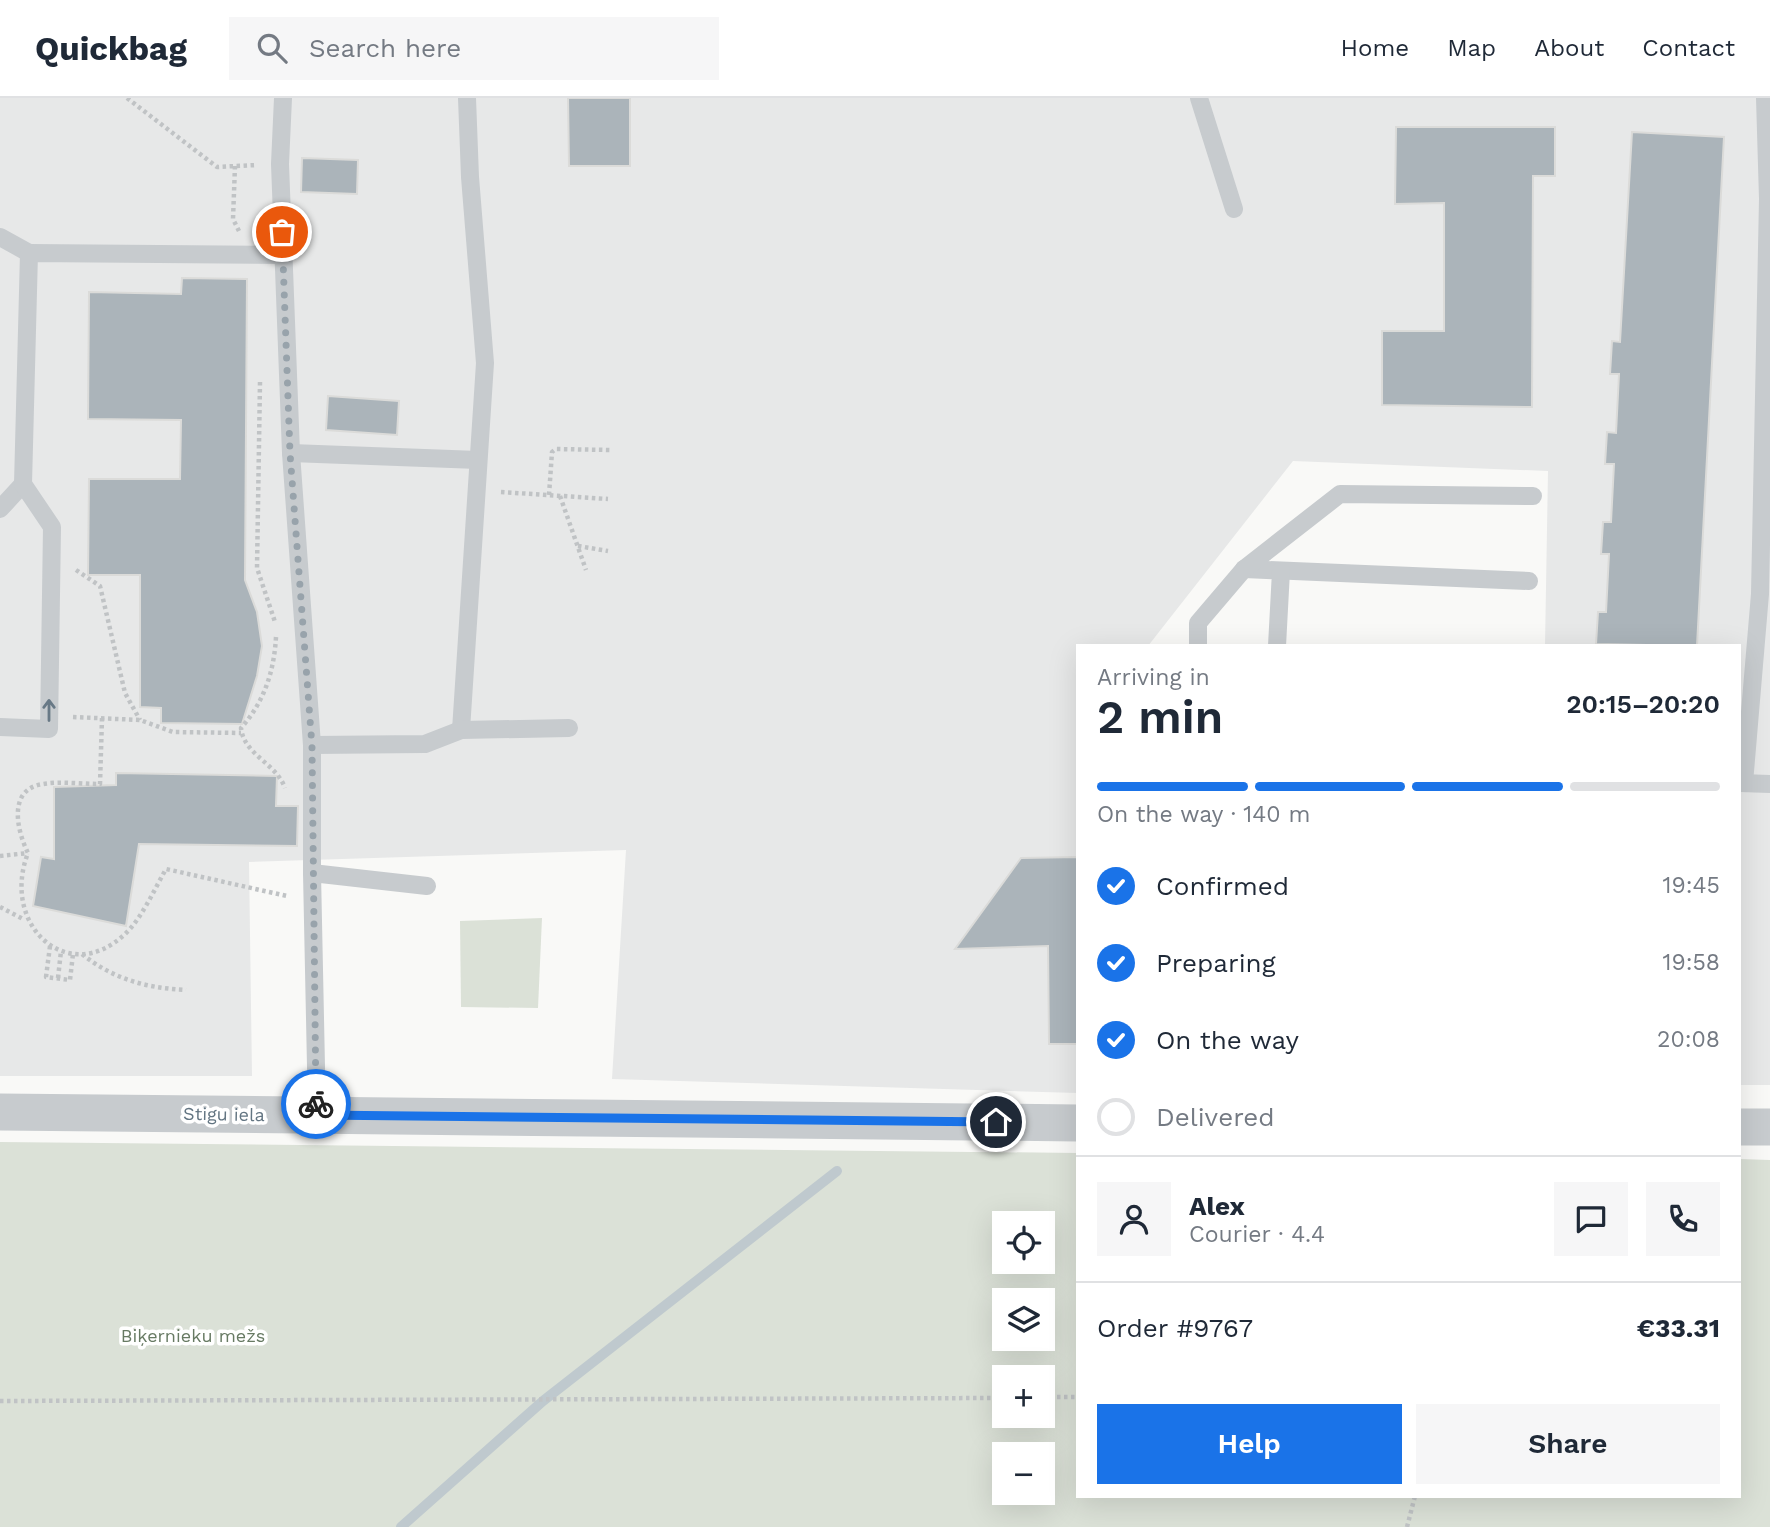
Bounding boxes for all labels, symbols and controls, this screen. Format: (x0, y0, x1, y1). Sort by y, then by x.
search box (229, 17, 719, 80)
text: Quickbag (35, 29, 187, 68)
icon: search (253, 29, 291, 67)
text: Search here (309, 33, 461, 63)
text: Home (1341, 34, 1409, 62)
text: Map (1447, 34, 1496, 62)
text: About (1534, 34, 1604, 62)
text: Contact (1642, 34, 1735, 62)
pin (252, 202, 312, 262)
icon: bag (263, 213, 301, 251)
text: Arriving in (1097, 664, 1210, 691)
text: 20:15–20:20 (1566, 689, 1720, 719)
text: 2 min (1097, 690, 1223, 744)
one-way arrow (42, 698, 56, 721)
text: On the way · 140 m (1097, 801, 1310, 828)
icon: check (1097, 867, 1135, 905)
text: Confirmed (1156, 871, 1289, 901)
text: 19:45 (1663, 872, 1720, 899)
icon: check (1097, 944, 1135, 982)
text: Preparing (1156, 948, 1276, 978)
text: 19:58 (1662, 949, 1720, 976)
icon: check (1097, 1021, 1135, 1059)
text: On the way (1156, 1025, 1299, 1055)
text: 20:08 (1657, 1026, 1720, 1053)
courier (281, 1069, 351, 1139)
icon: bike (297, 1085, 335, 1123)
pin (966, 1092, 1026, 1152)
text: Delivered (1156, 1102, 1275, 1132)
street label: Stigu iela (183, 1103, 265, 1125)
icon: home (977, 1103, 1015, 1141)
button: person (1097, 1182, 1171, 1256)
button: chat (1554, 1182, 1628, 1256)
button: phone (1646, 1182, 1720, 1256)
text: Alex (1189, 1191, 1245, 1221)
map controls (992, 1211, 1055, 1505)
button: locate (992, 1211, 1055, 1274)
text: Courier · 4.4 (1189, 1221, 1325, 1248)
button: layers (992, 1288, 1055, 1351)
text: Order #9767 (1097, 1313, 1253, 1343)
text: €33.31 (1637, 1313, 1720, 1343)
park label: Biķernieku mežs (121, 1325, 265, 1346)
button: + (992, 1365, 1055, 1428)
button: Help (1097, 1404, 1402, 1484)
button: Share (1416, 1404, 1720, 1484)
button: − (992, 1442, 1055, 1505)

